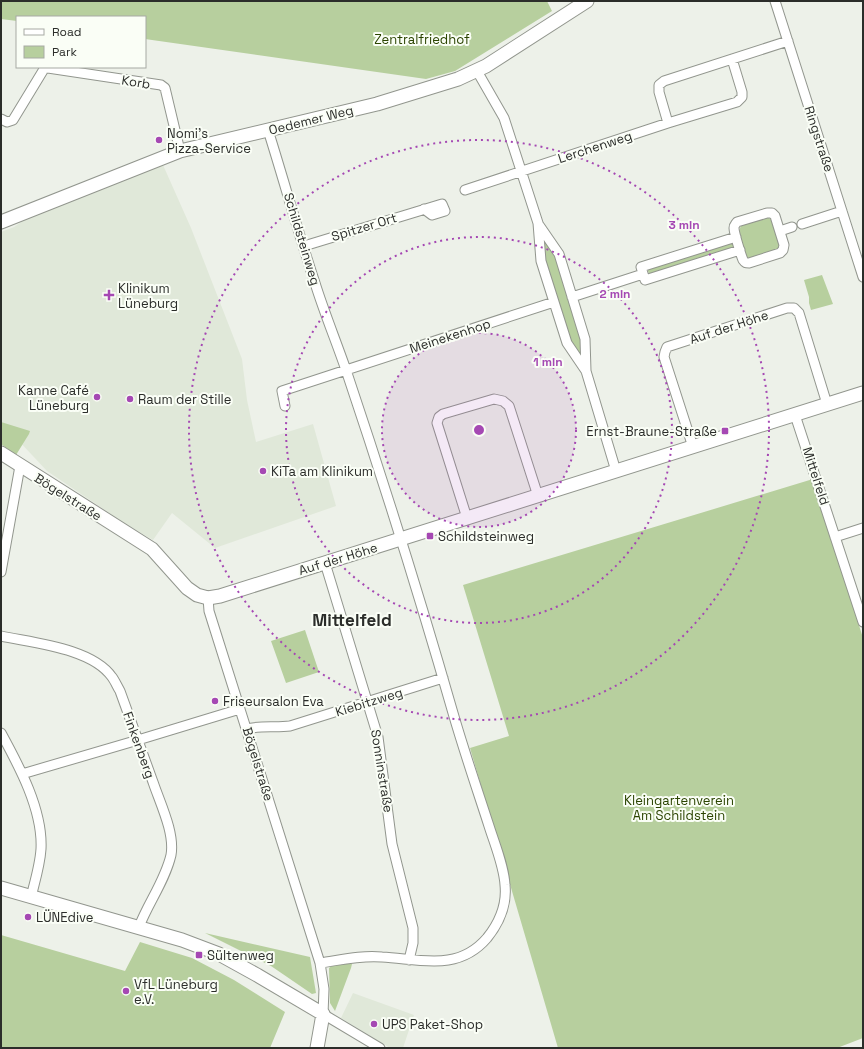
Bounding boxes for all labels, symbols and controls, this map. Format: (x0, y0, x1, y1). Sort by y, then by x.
legend (16, 16, 146, 68)
text: Road (52, 24, 81, 40)
park label: Zentralfriedhof (374, 31, 470, 48)
text: Park (52, 44, 77, 60)
street label: Korb (120, 71, 152, 93)
street label: Oedemer Weg (267, 101, 355, 139)
street label: Ringstraße (800, 104, 838, 174)
place label: Nomi's Pizza-Service (167, 125, 251, 157)
street label: Lerchenweg (556, 127, 634, 167)
marker: Nomi's Pizza-Service (154, 135, 164, 145)
street label: Schildsteinweg (280, 191, 324, 287)
street label: Spitzer Ort (329, 209, 399, 245)
text: 3 min (668, 217, 700, 233)
place label: Klinikum Lüneburg (118, 280, 178, 312)
text: 2 min (599, 286, 631, 302)
marker: Klinikum Lüneburg (103, 289, 115, 301)
street label: Auf der Höhe (687, 306, 771, 348)
street label: Meinekenhop (407, 315, 493, 357)
text: 1 min (533, 354, 563, 370)
place label: Kanne Café Lüneburg (18, 382, 89, 414)
place label: Raum der Stille (138, 391, 232, 408)
marker: Kanne Café Lüneburg (92, 392, 102, 402)
marker: Raum der Stille (125, 394, 135, 404)
centre of rings (472, 423, 486, 437)
place label: Ernst-Braune-Straße (586, 423, 717, 440)
marker: Ernst-Braune-Straße (720, 426, 730, 436)
street label: Mittelfeld (799, 445, 833, 507)
place label: KiTa am Klinikum (271, 463, 373, 480)
marker: KiTa am Klinikum (258, 466, 268, 476)
street label: Bögelstraße (31, 470, 105, 524)
place label: Schildsteinweg (438, 528, 534, 545)
marker: Schildsteinweg (425, 531, 435, 541)
street label: Auf der Höhe (296, 539, 380, 579)
district label: Mittelfeld (312, 609, 392, 631)
street label: Kiebitzweg (333, 684, 405, 720)
place label: Friseursalon Eva (223, 693, 324, 710)
marker: Friseursalon Eva (210, 696, 220, 706)
street label: Finkenberg (119, 709, 159, 781)
street label: Bögelstraße (239, 725, 277, 803)
street label: Sonninstraße (367, 728, 397, 814)
park label: Kleingartenverein Am Schildstein (624, 792, 734, 824)
place label: LÜNEdive (36, 909, 94, 926)
marker: LÜNEdive (23, 912, 33, 922)
place label: Sültenweg (207, 947, 274, 964)
marker: Sültenweg (194, 950, 204, 960)
place label: VfL Lüneburg e.V. (134, 976, 218, 1008)
marker: VfL Lüneburg e.V. (121, 986, 131, 996)
place label: UPS Paket-Shop (382, 1016, 483, 1033)
marker: UPS Paket-Shop (369, 1019, 379, 1029)

